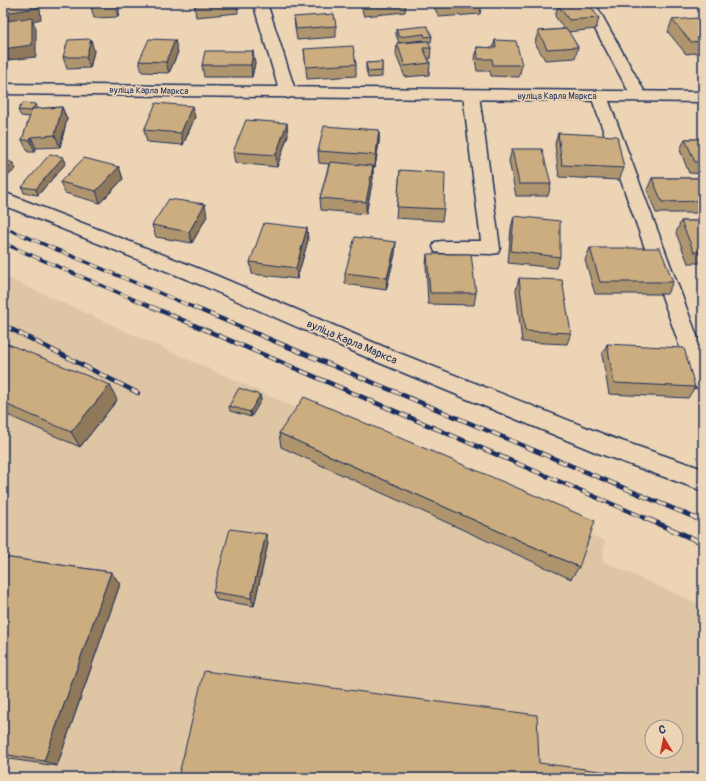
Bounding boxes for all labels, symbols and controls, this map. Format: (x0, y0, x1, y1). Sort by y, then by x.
street label: вуліца Карла Маркса (109, 85, 189, 97)
street label: вуліца Карла Маркса (517, 91, 597, 102)
street label: вуліца Карла Маркса (305, 317, 399, 367)
north arrow (644, 719, 684, 759)
text: С (658, 723, 667, 737)

